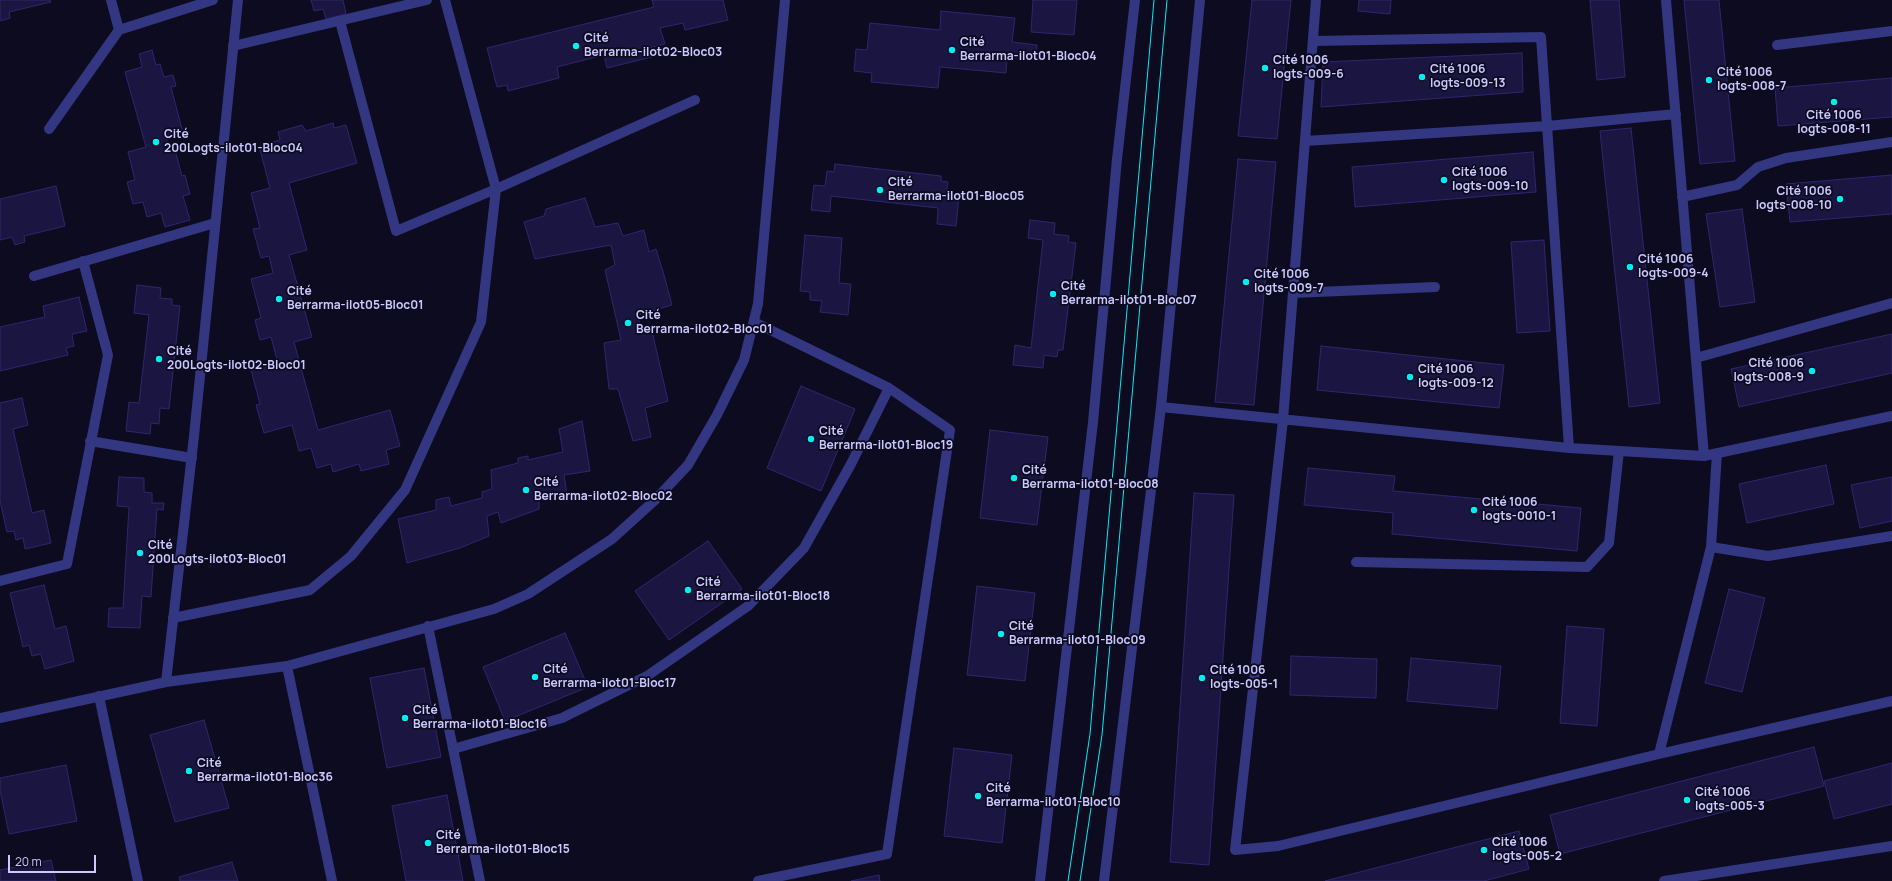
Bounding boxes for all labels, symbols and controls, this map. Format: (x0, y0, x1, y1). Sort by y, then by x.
place label: Cité Berrarma-ilot02-Bloc03 (584, 32, 722, 60)
place label: Cité Berrarma-ilot01-Bloc04 (960, 36, 1097, 64)
marker: Cité Berrarma-ilot02-Bloc03 (571, 41, 581, 51)
marker: Cité Berrarma-ilot01-Bloc04 (947, 45, 957, 55)
place label: Cité 1006 logts-009-6 (1273, 54, 1344, 82)
marker: Cité 1006 logts-009-6 (1260, 63, 1270, 73)
place label: Cité 1006 logts-009-13 (1430, 63, 1505, 91)
place label: Cité 1006 logts-008-7 (1717, 66, 1786, 94)
marker: Cité 1006 logts-009-13 (1417, 72, 1427, 82)
marker: Cité 1006 logts-008-7 (1704, 75, 1714, 85)
marker: Cité 1006 logts-008-11 (1829, 97, 1839, 107)
place label: Cité 1006 logts-008-11 (1797, 109, 1871, 137)
place label: Cité 200Logts-ilot01-Bloc04 (164, 128, 303, 156)
marker: Cité 200Logts-ilot01-Bloc04 (151, 137, 161, 147)
place label: Cité 1006 logts-009-10 (1452, 166, 1528, 194)
marker: Cité 1006 logts-009-10 (1439, 175, 1449, 185)
place label: Cité Berrarma-ilot01-Bloc05 (888, 176, 1024, 204)
marker: Cité Berrarma-ilot01-Bloc05 (875, 185, 885, 195)
place label: Cité 1006 logts-008-10 (1756, 185, 1832, 213)
marker: Cité 1006 logts-008-10 (1835, 194, 1845, 204)
place label: Cité 1006 logts-009-4 (1638, 253, 1708, 281)
marker: Cité 1006 logts-009-4 (1625, 262, 1635, 272)
place label: Cité 1006 logts-009-7 (1254, 268, 1324, 296)
marker: Cité 1006 logts-009-7 (1241, 277, 1251, 287)
place label: Cité Berrarma-ilot01-Bloc07 (1061, 280, 1197, 308)
place label: Cité Berrarma-ilot05-Bloc01 (287, 285, 423, 313)
marker: Cité Berrarma-ilot01-Bloc07 (1048, 289, 1058, 299)
marker: Cité Berrarma-ilot05-Bloc01 (274, 294, 284, 304)
place label: Cité Berrarma-ilot02-Bloc01 (636, 309, 772, 337)
marker: Cité Berrarma-ilot02-Bloc01 (623, 318, 633, 328)
place label: Cité 200Logts-ilot02-Bloc01 (167, 345, 306, 373)
marker: Cité 200Logts-ilot02-Bloc01 (154, 354, 164, 364)
place label: Cité 1006 logts-008-9 (1733, 357, 1804, 385)
place label: Cité 1006 logts-009-12 (1418, 363, 1494, 391)
marker: Cité 1006 logts-008-9 (1807, 366, 1817, 376)
marker: Cité 1006 logts-009-12 (1405, 372, 1415, 382)
place label: Cité Berrarma-ilot01-Bloc19 (819, 425, 953, 453)
marker: Cité Berrarma-ilot01-Bloc19 (806, 434, 816, 444)
place label: Cité Berrarma-ilot01-Bloc08 (1022, 464, 1159, 492)
marker: Cité Berrarma-ilot01-Bloc08 (1009, 473, 1019, 483)
place label: Cité Berrarma-ilot02-Bloc02 (534, 476, 672, 504)
marker: Cité Berrarma-ilot02-Bloc02 (521, 485, 531, 495)
place label: Cité 1006 logts-0010-1 (1482, 496, 1556, 524)
marker: Cité 1006 logts-0010-1 (1469, 505, 1479, 515)
place label: Cité 200Logts-ilot03-Bloc01 (148, 539, 287, 567)
marker: Cité 200Logts-ilot03-Bloc01 (135, 548, 145, 558)
place label: Cité Berrarma-ilot01-Bloc18 (696, 576, 830, 604)
marker: Cité Berrarma-ilot01-Bloc18 (683, 585, 693, 595)
place label: Cité Berrarma-ilot01-Bloc09 (1009, 620, 1146, 648)
marker: Cité Berrarma-ilot01-Bloc09 (996, 629, 1006, 639)
place label: Cité Berrarma-ilot01-Bloc17 (543, 663, 676, 691)
place label: Cité 1006 logts-005-1 (1210, 664, 1278, 692)
marker: Cité Berrarma-ilot01-Bloc17 (530, 672, 540, 682)
marker: Cité 1006 logts-005-1 (1197, 673, 1207, 683)
place label: Cité Berrarma-ilot01-Bloc16 (413, 704, 547, 732)
marker: Cité Berrarma-ilot01-Bloc16 (400, 713, 410, 723)
place label: Cité Berrarma-ilot01-Bloc36 (197, 757, 333, 785)
marker: Cité Berrarma-ilot01-Bloc36 (184, 766, 194, 776)
place label: Cité Berrarma-ilot01-Bloc10 (986, 782, 1121, 810)
place label: Cité 1006 logts-005-3 (1695, 786, 1765, 814)
marker: Cité Berrarma-ilot01-Bloc10 (973, 791, 983, 801)
marker: Cité 1006 logts-005-3 (1682, 795, 1692, 805)
place label: Cité Berrarma-ilot01-Bloc15 (436, 829, 570, 857)
place label: Cité 1006 logts-005-2 (1492, 836, 1562, 864)
marker: Cité Berrarma-ilot01-Bloc15 (423, 838, 433, 848)
marker: Cité 1006 logts-005-2 (1479, 845, 1489, 855)
scale bar (10, 847, 98, 873)
text: 20 m (15, 853, 42, 870)

